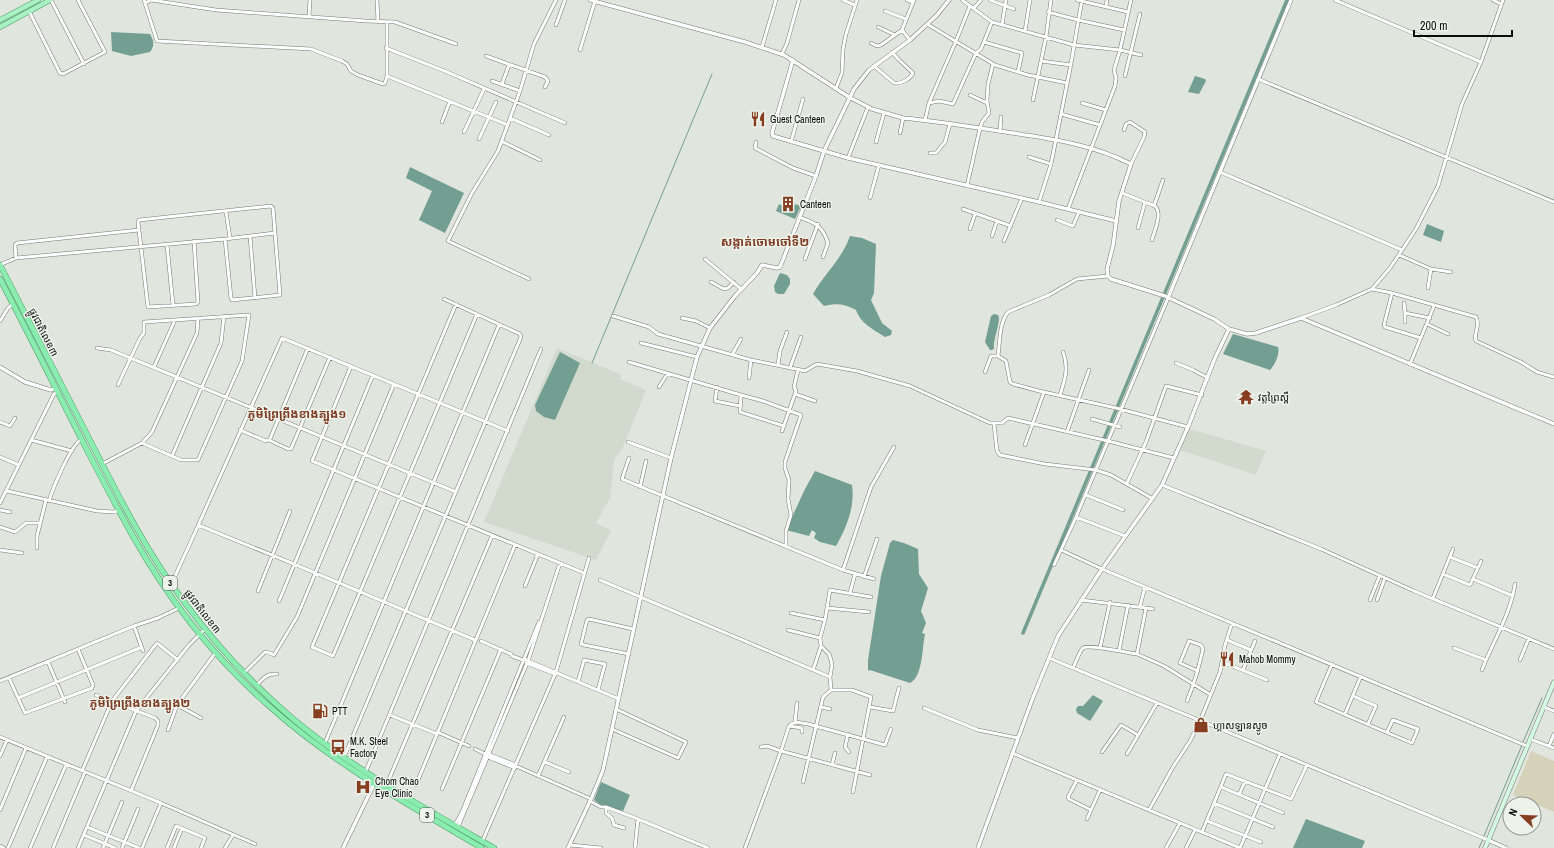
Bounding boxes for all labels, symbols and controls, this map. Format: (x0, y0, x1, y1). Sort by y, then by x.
scale bar (1414, 12, 1512, 38)
text: 200 m (1420, 18, 1447, 34)
restaurant icon: Guest Canteen (749, 110, 767, 128)
place label: Guest Canteen (770, 113, 825, 126)
building icon: Canteen (779, 195, 797, 213)
place label: Canteen (800, 198, 831, 211)
district label: សង្កាត់ចោមចៅទី២ (721, 234, 809, 250)
street label: ផ្លូវជាតិលេខ៣ (23, 306, 61, 360)
temple icon: វត្តព្រៃស្ពឺ (1237, 388, 1255, 406)
place label: វត្តព្រៃស្ពឺ (1258, 391, 1289, 404)
district label: ភូមិព្រៃព្រីងខាងត្បូង១ (248, 406, 346, 424)
road number: 3 (163, 576, 177, 590)
street label: ផ្លូវជាតិលេខ៣ (179, 587, 224, 638)
restaurant icon: Mahob Mommy (1218, 650, 1236, 668)
place label: Mahob Mommy (1239, 653, 1296, 666)
district label: ភូមិព្រៃព្រីងខាងត្បូង២ (90, 695, 190, 713)
fuel station icon: PTT (311, 702, 329, 720)
place label: PTT (332, 705, 348, 718)
shop icon: ហ្គាសឡានស្ទូច (1192, 716, 1210, 734)
place label: ហ្គាសឡានស្ទូច (1213, 719, 1268, 735)
place label: M.K. Steel Factory (350, 735, 388, 760)
bus stop icon: M.K. Steel Factory (329, 738, 347, 756)
place label: Chom Chao Eye Clinic (375, 775, 419, 800)
hospital icon: Chom Chao Eye Clinic (354, 778, 372, 796)
north arrow (1502, 796, 1542, 836)
text: N (1505, 806, 1521, 818)
road number: 3 (420, 808, 434, 822)

